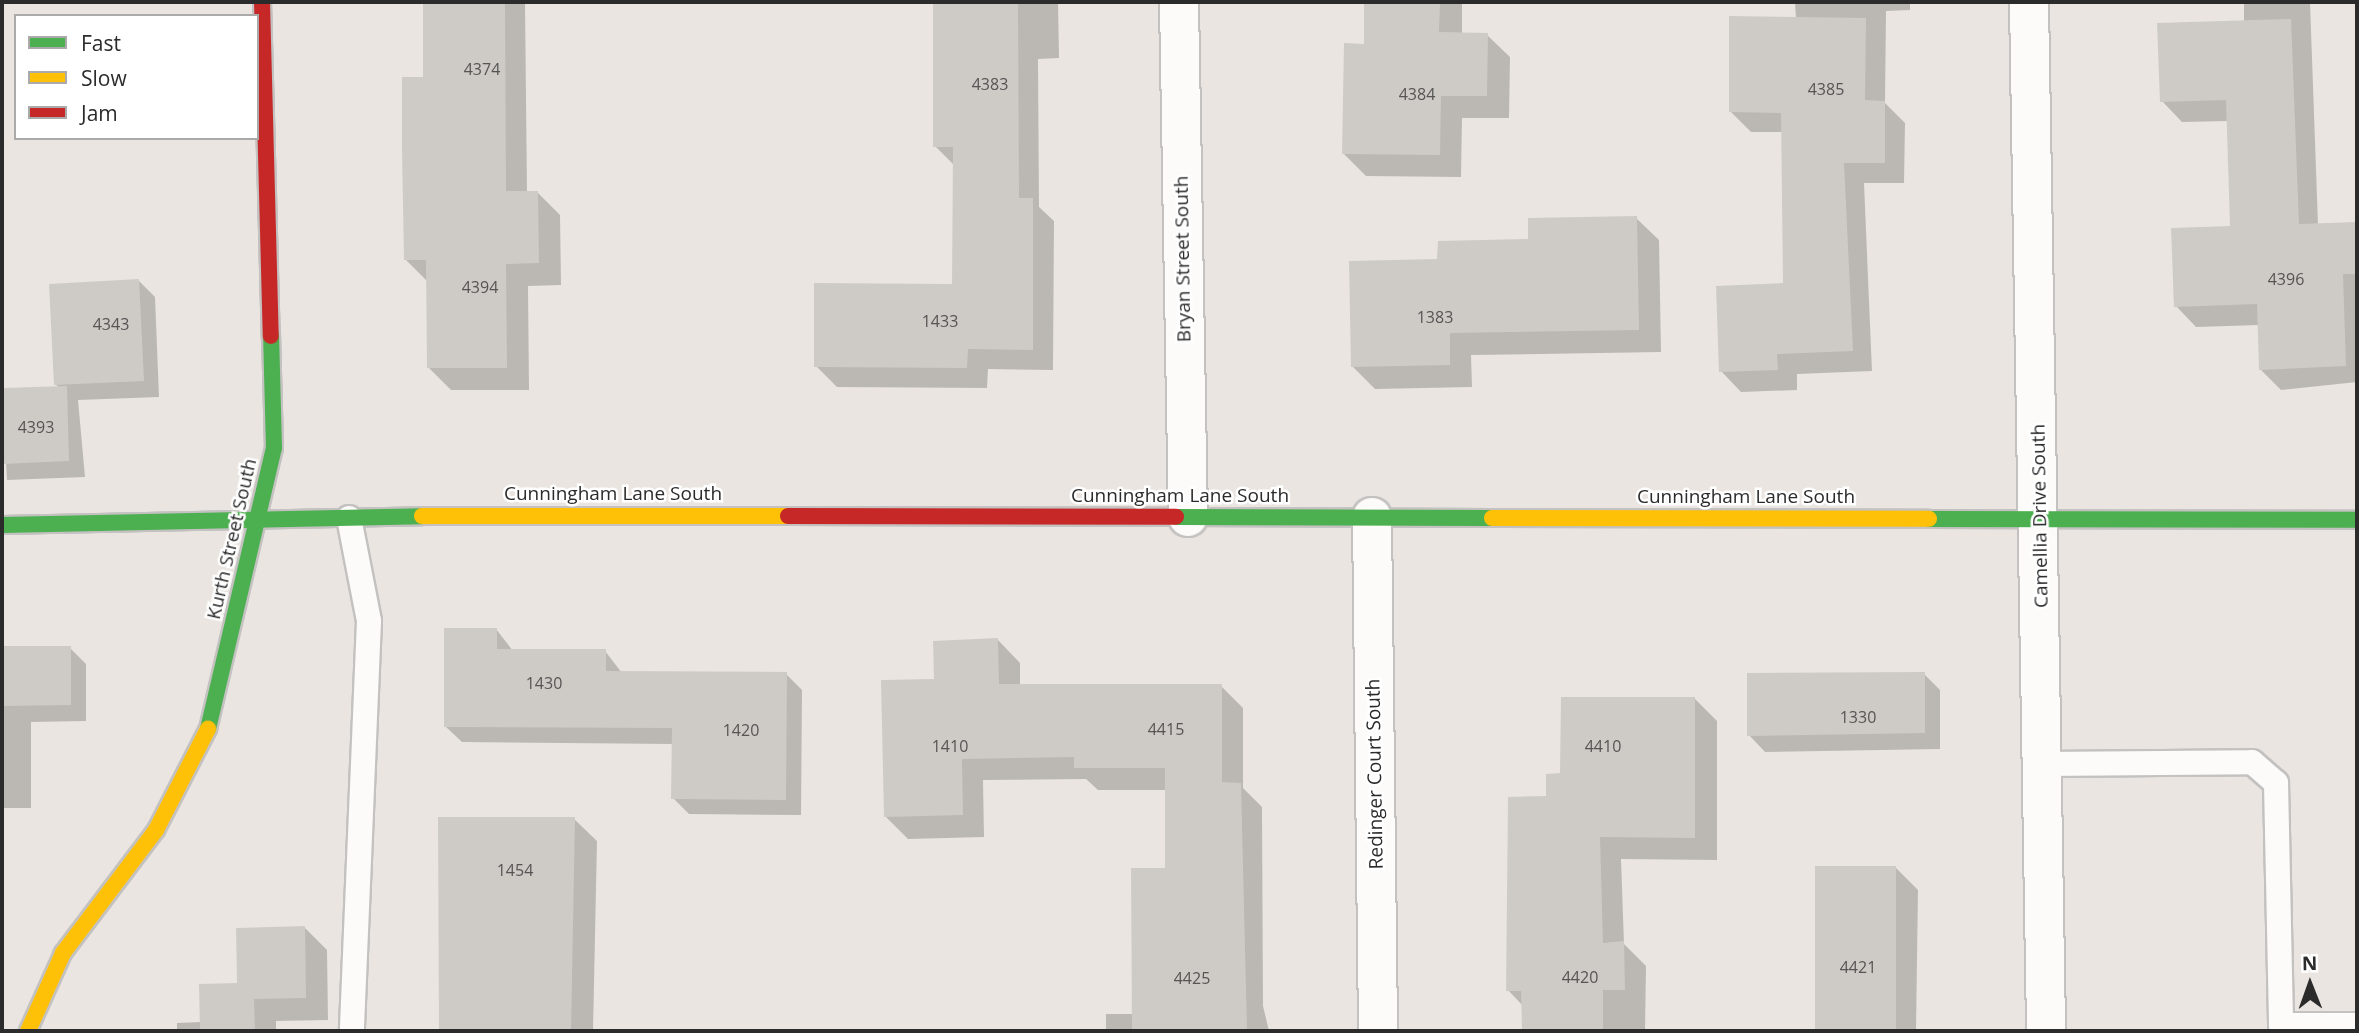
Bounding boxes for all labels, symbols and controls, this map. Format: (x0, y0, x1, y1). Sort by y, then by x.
legend (14, 14, 259, 140)
text: Fast (81, 29, 121, 57)
house number: 4374 (464, 59, 500, 79)
text: Slow (81, 64, 127, 92)
house number: 4383 (972, 74, 1008, 94)
house number: 4385 (1808, 79, 1844, 99)
house number: 4384 (1399, 84, 1435, 104)
text: Jam (81, 99, 118, 127)
street label: Bryan Street South (1170, 175, 1196, 343)
house number: 4396 (2268, 269, 2304, 289)
house number: 4394 (462, 277, 498, 297)
house number: 1383 (1417, 307, 1453, 327)
house number: 1433 (922, 311, 958, 331)
house number: 4343 (93, 314, 129, 334)
house number: 4393 (18, 417, 54, 437)
street label: Camellia Drive South (2027, 424, 2053, 608)
street label: Kurth Street South (202, 456, 262, 622)
street label: Cunningham Lane South (504, 483, 722, 505)
street label: Cunningham Lane South (1071, 485, 1289, 507)
street label: Cunningham Lane South (1637, 486, 1855, 508)
house number: 1430 (526, 673, 562, 693)
street label: Redinger Court South (1362, 679, 1388, 869)
house number: 1330 (1840, 707, 1876, 727)
house number: 4415 (1148, 719, 1184, 739)
house number: 1420 (723, 720, 759, 740)
house number: 1410 (932, 736, 968, 756)
house number: 4410 (1585, 736, 1621, 756)
house number: 1454 (497, 860, 533, 880)
north arrow (2275, 949, 2345, 1019)
text: N (2302, 950, 2318, 976)
house number: 4421 (1840, 957, 1876, 977)
house number: 4420 (1562, 967, 1598, 987)
house number: 4425 (1174, 968, 1210, 988)

